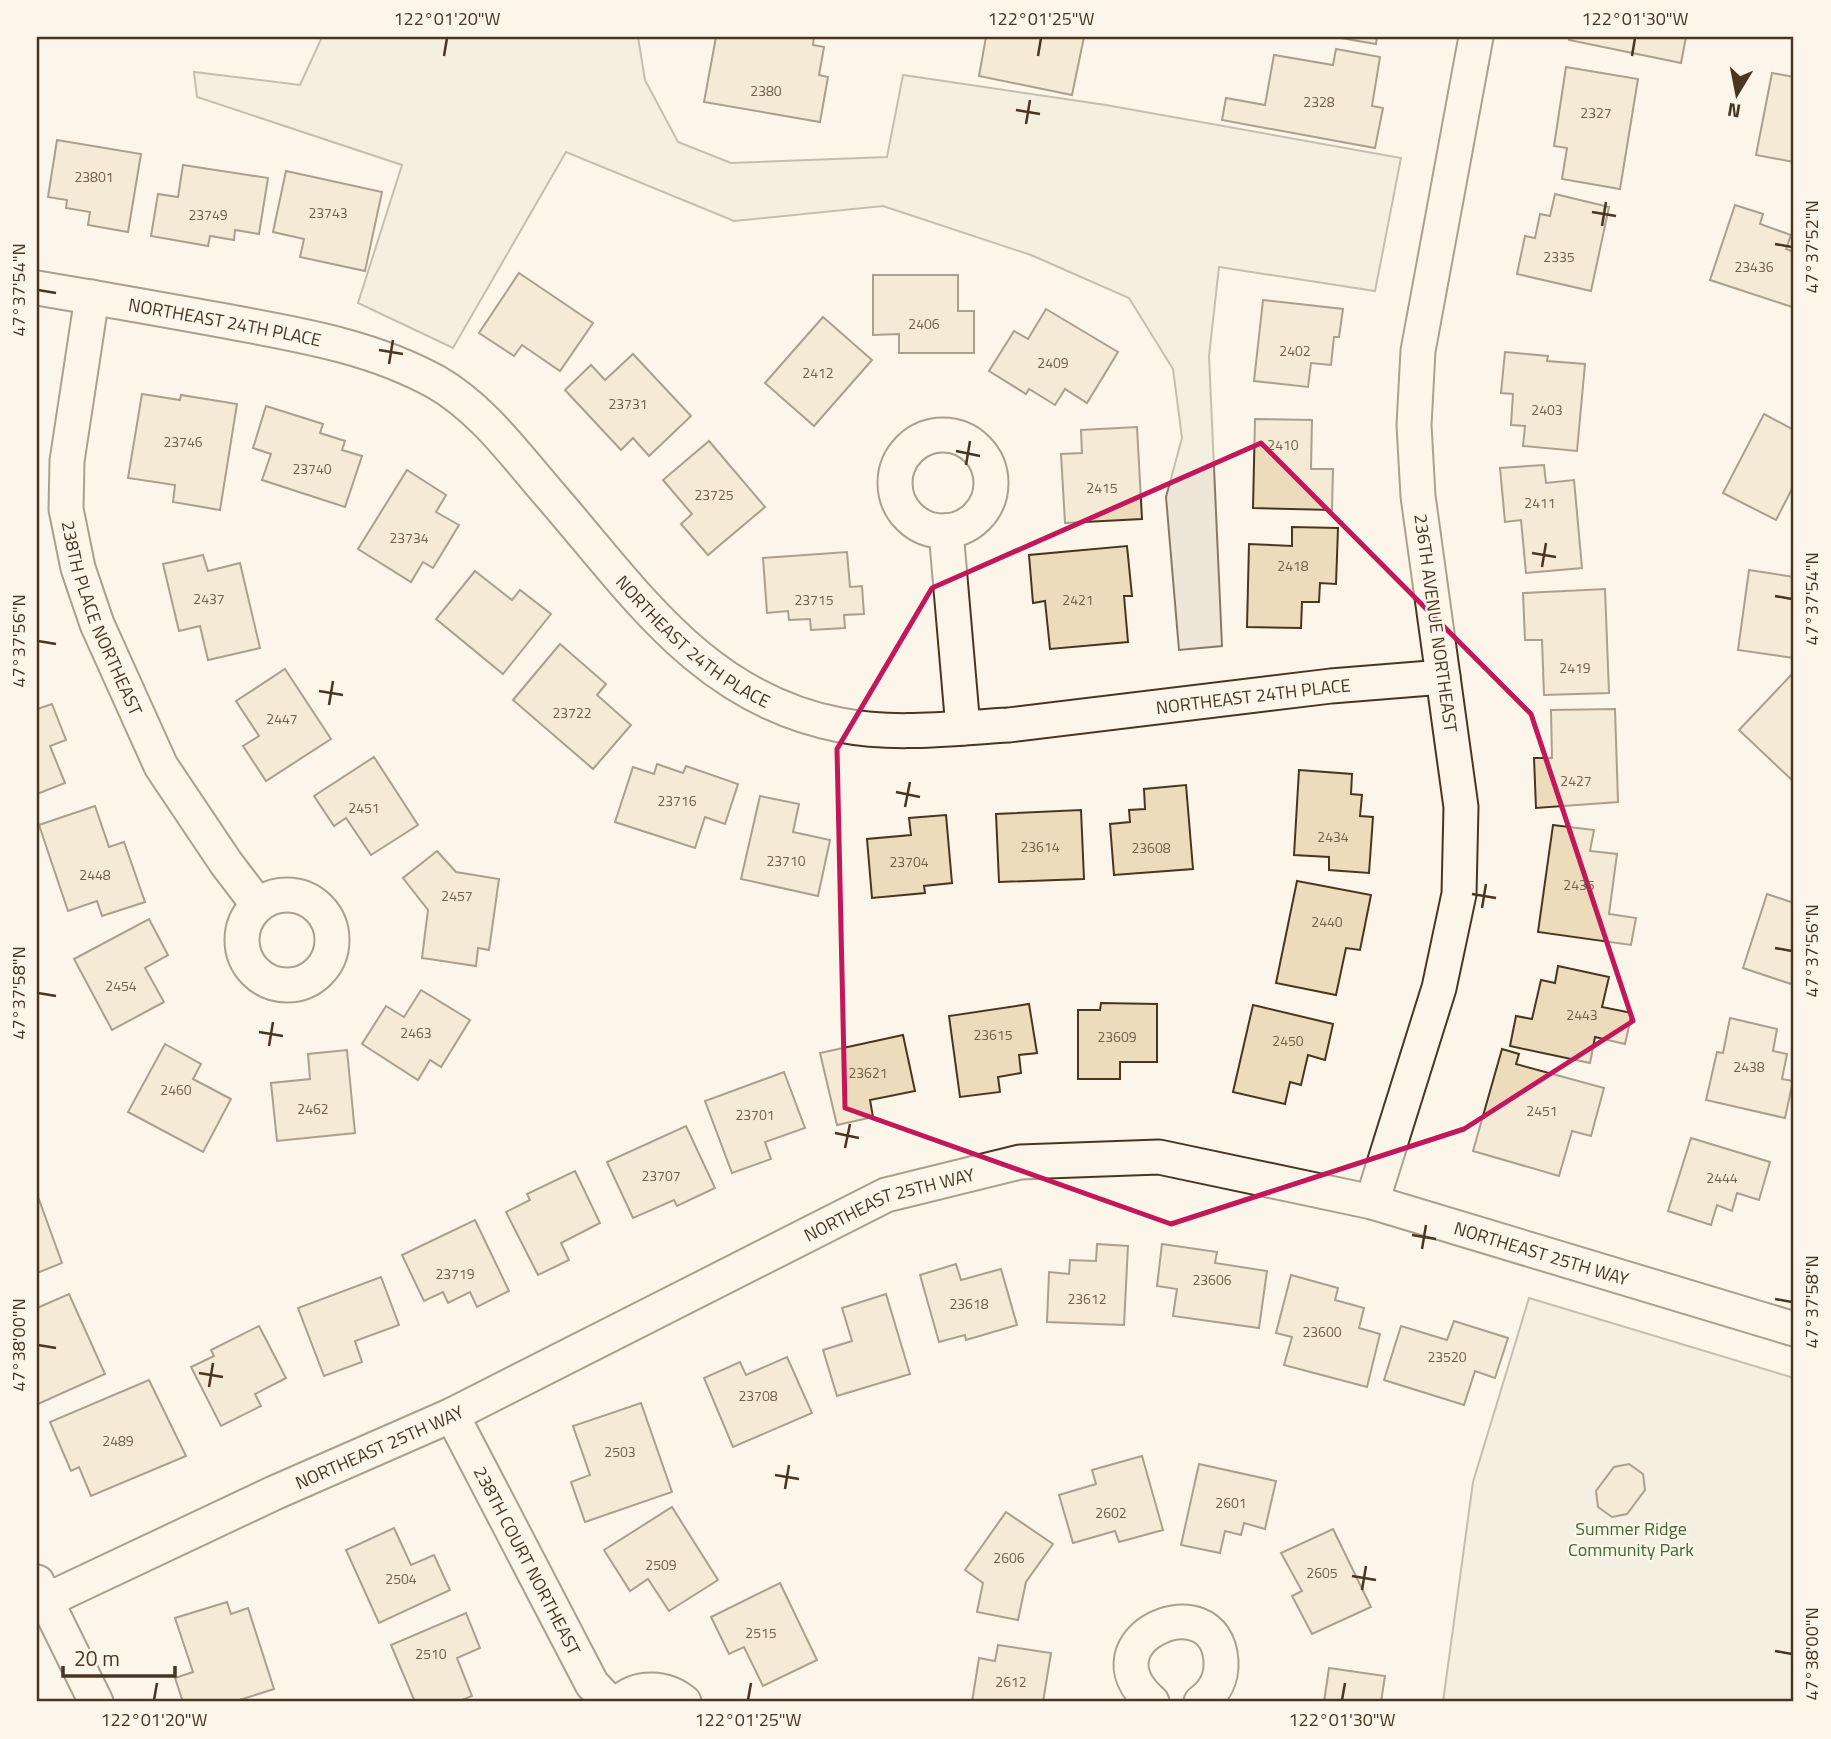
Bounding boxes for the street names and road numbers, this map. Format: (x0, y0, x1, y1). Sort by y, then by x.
street label: NORTHEAST 24TH PLACE (126, 290, 324, 353)
street label: 236TH AVENUE NORTHEAST (1407, 512, 1465, 735)
street label: 238TH PLACE NORTHEAST (55, 518, 150, 720)
street label: NORTHEAST 24TH PLACE (610, 569, 775, 714)
street label: NORTHEAST 24TH PLACE (1154, 671, 1351, 721)
street label: NORTHEAST 25TH WAY (799, 1160, 977, 1248)
street label: NORTHEAST 25TH WAY (1451, 1214, 1633, 1292)
street label: NORTHEAST 25TH WAY (291, 1398, 468, 1496)
street label: 238TH COURT NORTHEAST (467, 1461, 588, 1660)

